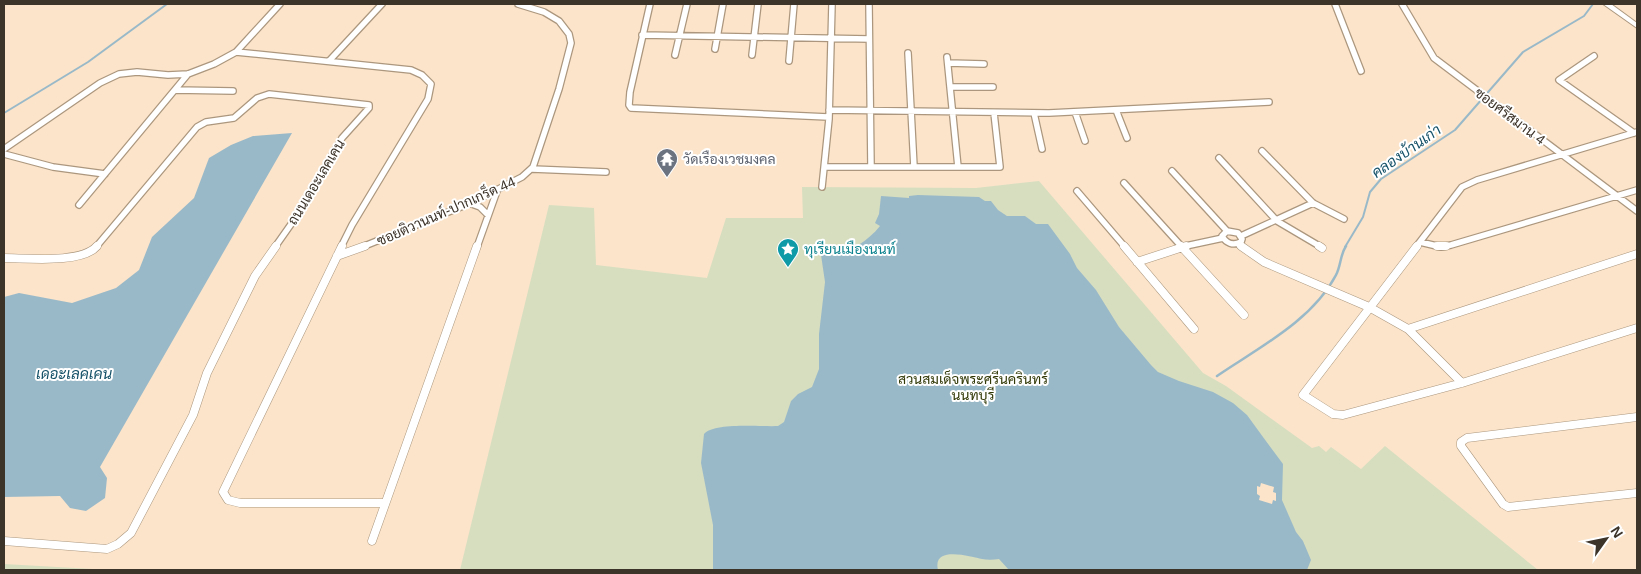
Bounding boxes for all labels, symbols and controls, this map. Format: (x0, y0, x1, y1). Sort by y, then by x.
street label: ซอยศรีสมาน 4 (1472, 83, 1549, 148)
water label: คลองบ้านเก่า (1368, 120, 1444, 181)
street label: ถนนเดอะเลคเคน (284, 136, 348, 228)
temple icon: วัดเรืองเวชมงคล (655, 147, 679, 178)
place label: วัดเรืองเวชมงคล (683, 150, 776, 167)
street label: ซอยติวานนท์-ปากเกร็ด 44 (374, 172, 518, 249)
place icon: ทุเรียนเมืองนนท์ (776, 237, 800, 268)
place label: ทุเรียนเมืองนนท์ (804, 240, 896, 259)
water label: เดอะเลคเคน (36, 365, 112, 382)
park label: สวนสมเด็จพระศรีนครินทร์ นนทบุรี (898, 370, 1048, 405)
north arrow (1581, 514, 1631, 564)
text: N (1607, 523, 1626, 541)

